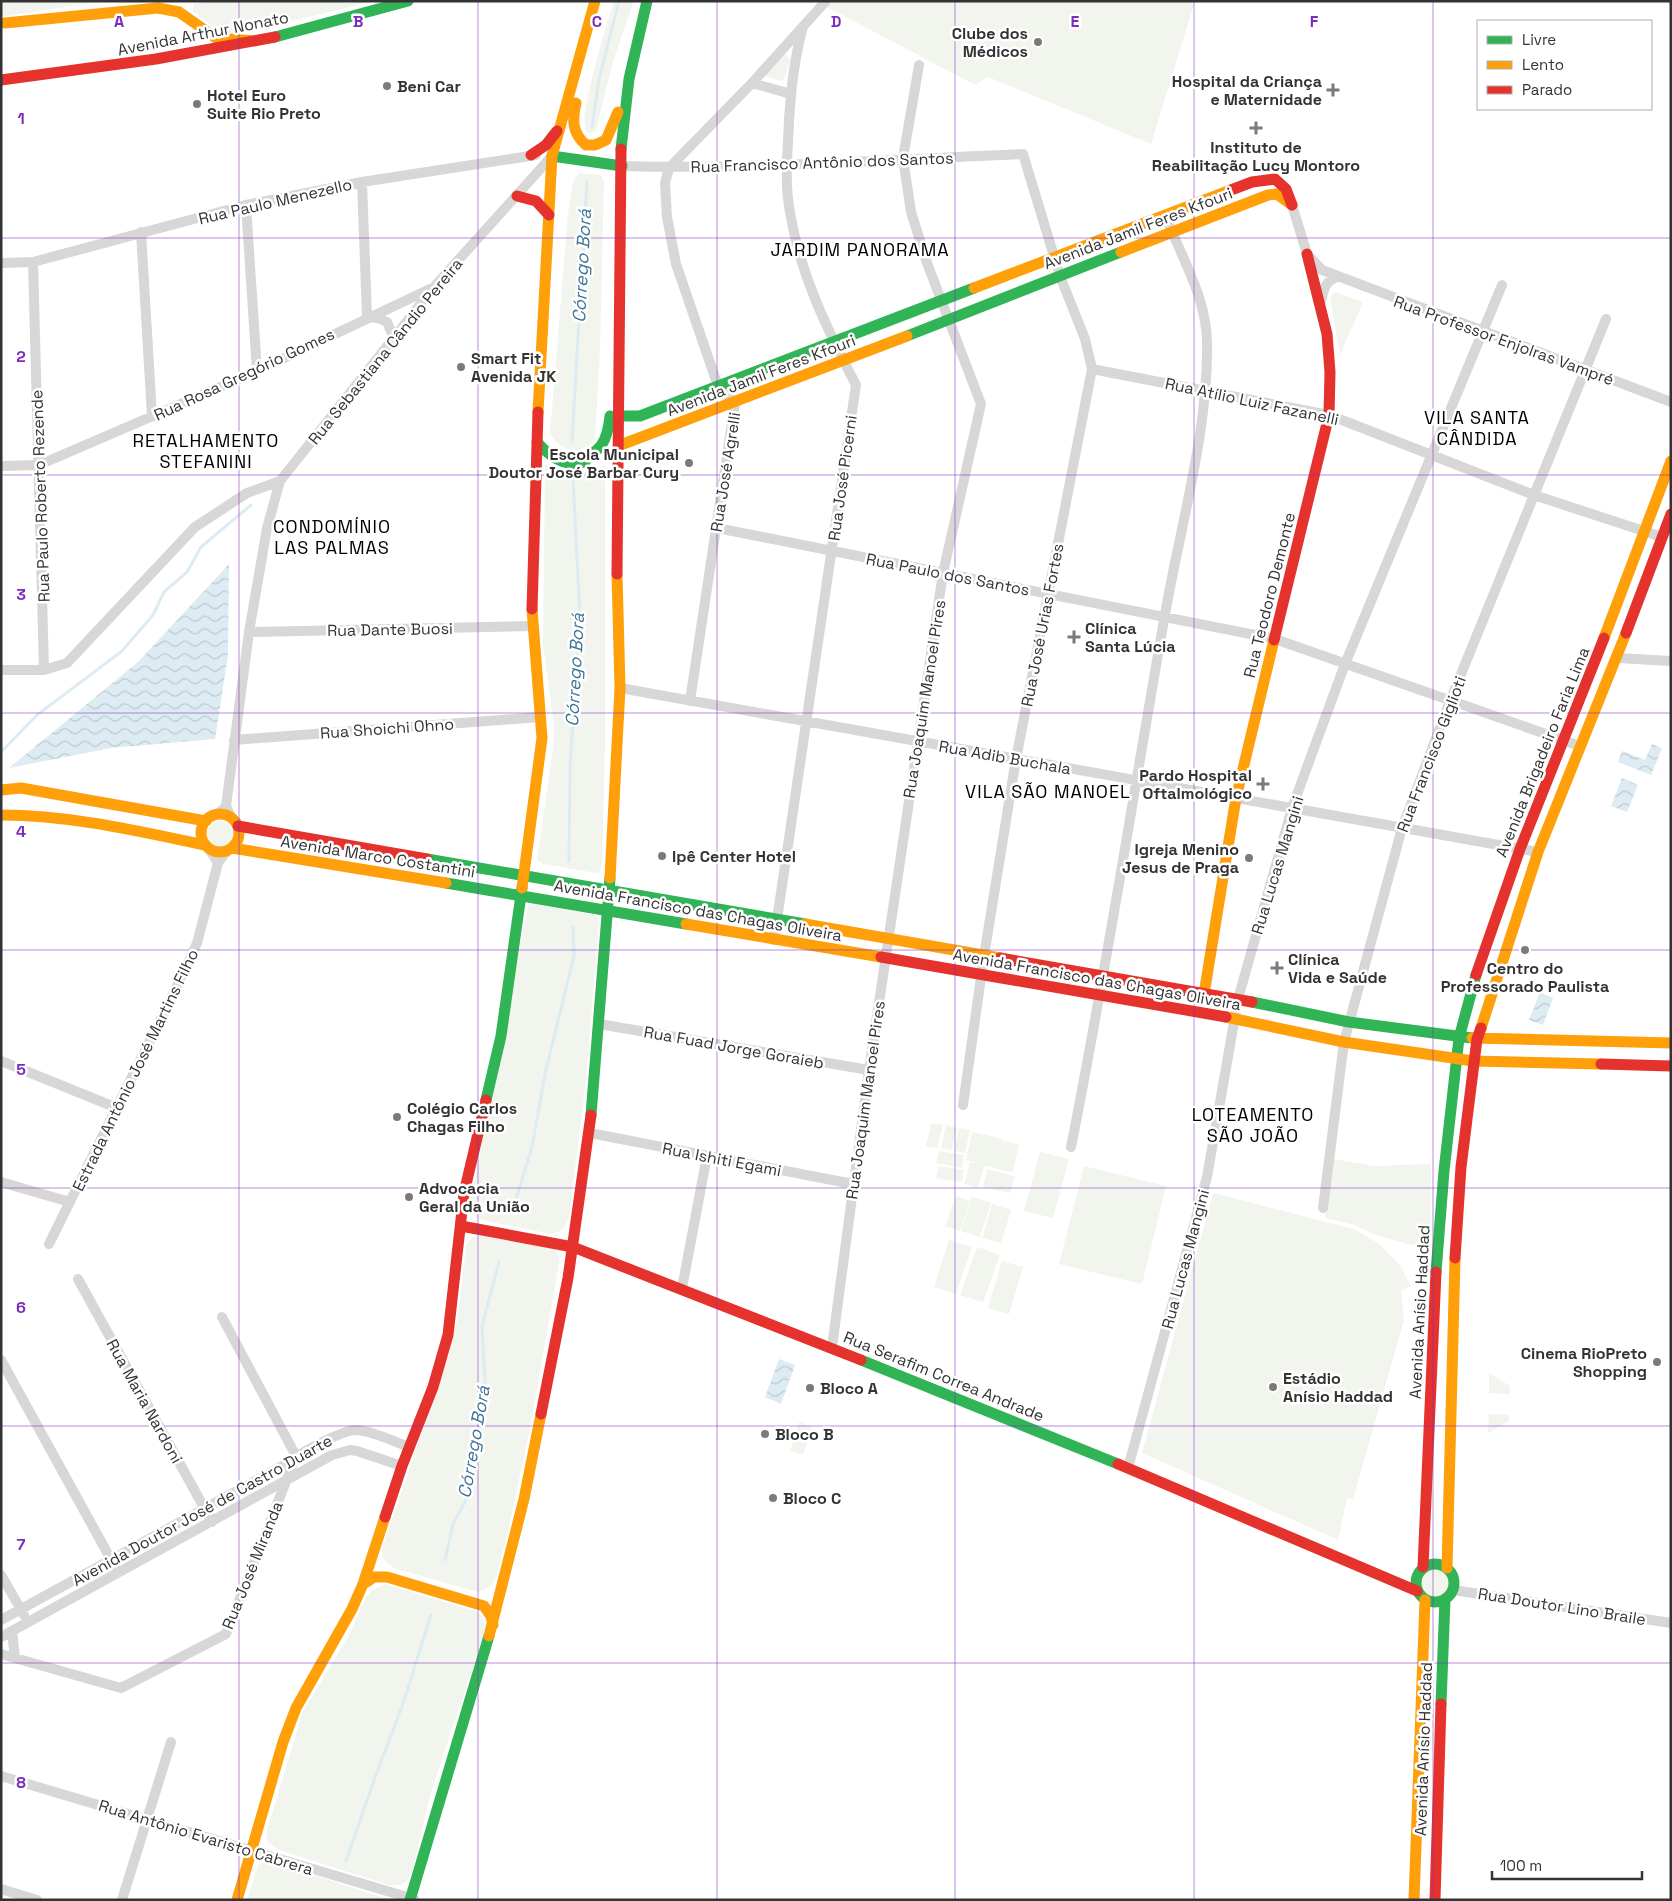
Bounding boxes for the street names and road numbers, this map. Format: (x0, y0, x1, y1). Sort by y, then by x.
street label: Avenida Arthur Nonato (116, 7, 290, 59)
street label: Rua Francisco Antônio dos Santos (690, 147, 954, 178)
street label: Rua Paulo Menezello (196, 174, 354, 229)
street label: Avenida Jamil Feres Kfouri (1041, 183, 1235, 274)
street label: Rua Sebastiana Cândio Pereira (304, 254, 467, 449)
street label: Rua Professor Enjolras Vampré (1391, 291, 1617, 390)
street label: Rua Rosa Gregório Gomes (151, 323, 338, 426)
street label: Avenida Jamil Feres Kfouri (664, 330, 858, 421)
street label: Rua Atílio Luiz Fazanelli (1163, 373, 1341, 430)
street label: Rua Paulo Roberto Rezende (26, 389, 55, 603)
street label: Rua José Agrelli (706, 411, 745, 534)
street label: Rua José Picerni (823, 414, 862, 542)
street label: Rua Teodoro Demonte (1239, 510, 1300, 680)
street label: Rua José Urias Fortes (1016, 542, 1069, 709)
street label: Rua Paulo dos Santos (864, 548, 1031, 601)
street label: Rua Joaquim Manoel Pires (898, 598, 951, 800)
street label: Rua Dante Buosi (327, 618, 453, 641)
street label: Avenida Brigadeiro Faria Lima (1491, 644, 1594, 860)
street label: Rua Francisco Giglioti (1392, 673, 1471, 835)
street label: Rua Shoichi Ohno (319, 713, 455, 744)
street label: Rua Adib Buchala (937, 736, 1073, 779)
street label: Rua Lucas Mangini (1246, 793, 1309, 937)
street label: Avenida Marco Costantini (279, 831, 477, 882)
street label: Avenida Francisco das Chagas Oliveira (552, 875, 844, 946)
street label: Avenida Francisco das Chagas Oliveira (951, 944, 1243, 1015)
street label: Estrada Antônio José Martins Filho (67, 946, 203, 1195)
street label: Rua Joaquim Manoel Pires (841, 999, 890, 1201)
street label: Rua Fuad Jorge Goraieb (642, 1021, 826, 1074)
street label: Rua Ishiti Egami (661, 1138, 783, 1181)
street label: Rua Lucas Mangini (1157, 1187, 1214, 1331)
street label: Avenida Anísio Haddad (1404, 1224, 1435, 1400)
street label: Rua Serafim Correa Andrade (840, 1327, 1047, 1426)
street label: Rua Maria Nardoni (102, 1335, 187, 1467)
street label: Avenida Doutor José de Castro Duarte (69, 1430, 336, 1591)
street label: Rua José Miranda (217, 1498, 288, 1632)
street label: Rua Doutor Lino Braile (1476, 1583, 1647, 1630)
street label: Avenida Anísio Haddad (1410, 1662, 1437, 1836)
street label: Rua Antônio Evaristo Cabrera (96, 1795, 316, 1880)

